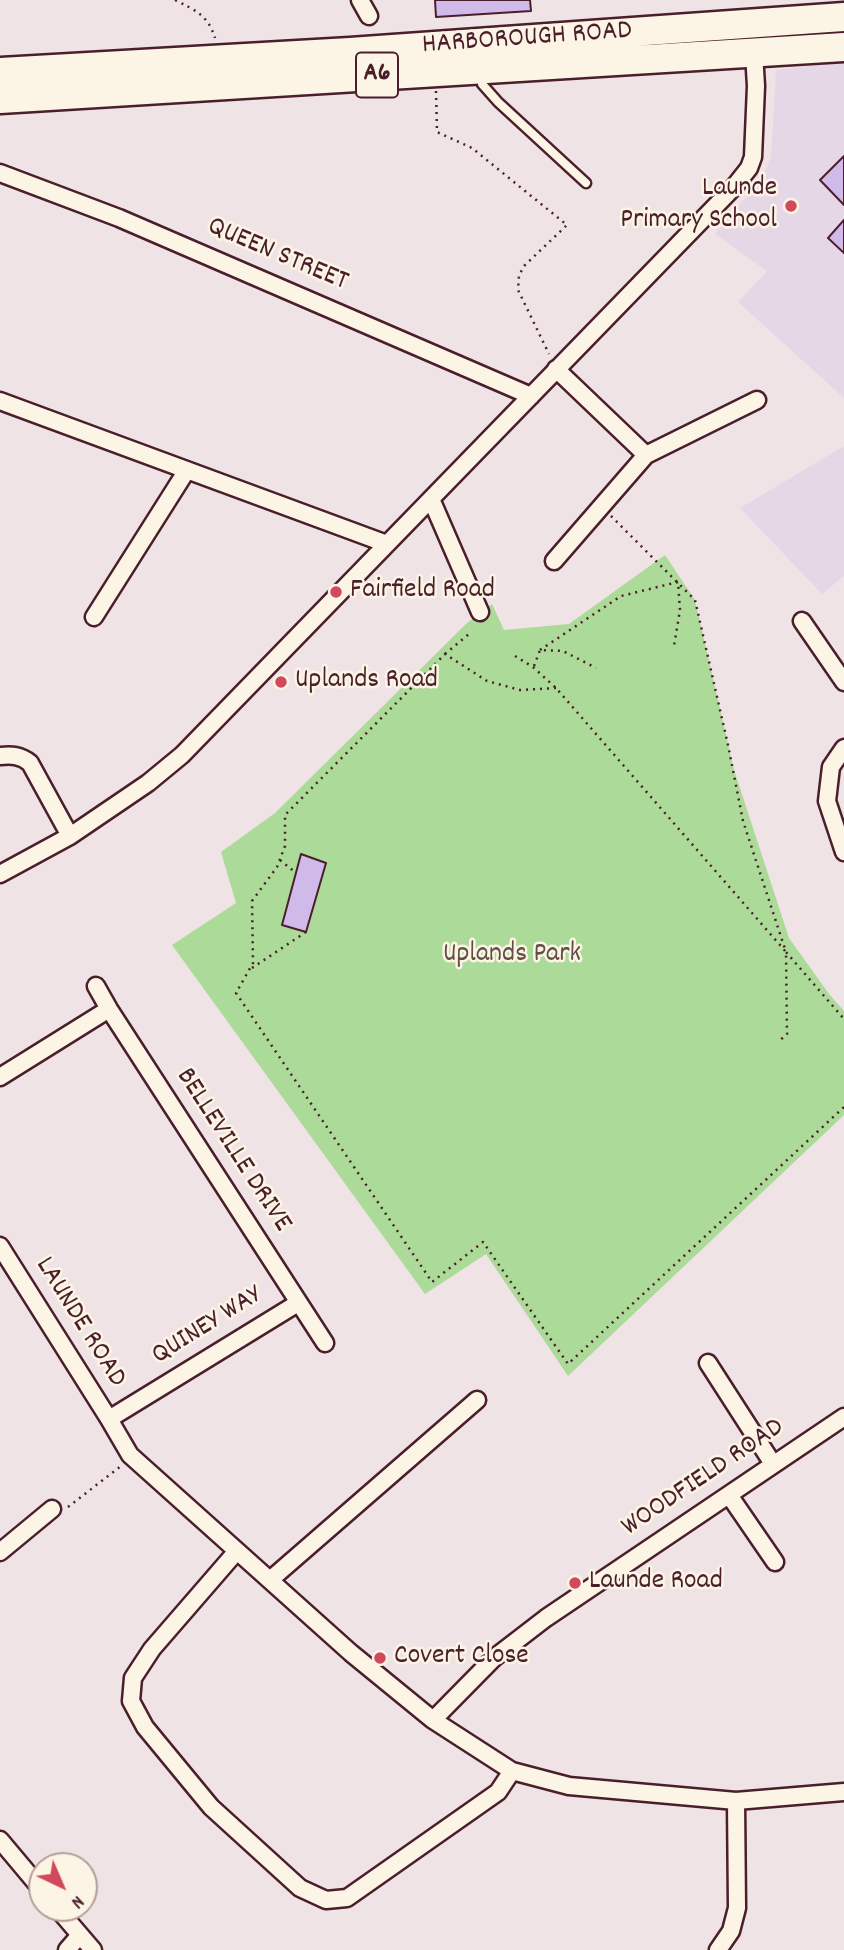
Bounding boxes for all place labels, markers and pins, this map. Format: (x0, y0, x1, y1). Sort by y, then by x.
place label: Launde Primary School (620, 173, 777, 239)
marker: Launde Primary School (783, 198, 799, 214)
place label: Fairfield Road (350, 575, 495, 609)
marker: Fairfield Road (328, 584, 344, 600)
place label: Uplands Road (295, 665, 438, 699)
marker: Uplands Road (273, 674, 289, 690)
place label: Launde Road (589, 1566, 723, 1600)
marker: Launde Road (567, 1575, 583, 1591)
place label: Covert Close (394, 1641, 528, 1675)
marker: Covert Close (372, 1650, 388, 1666)

